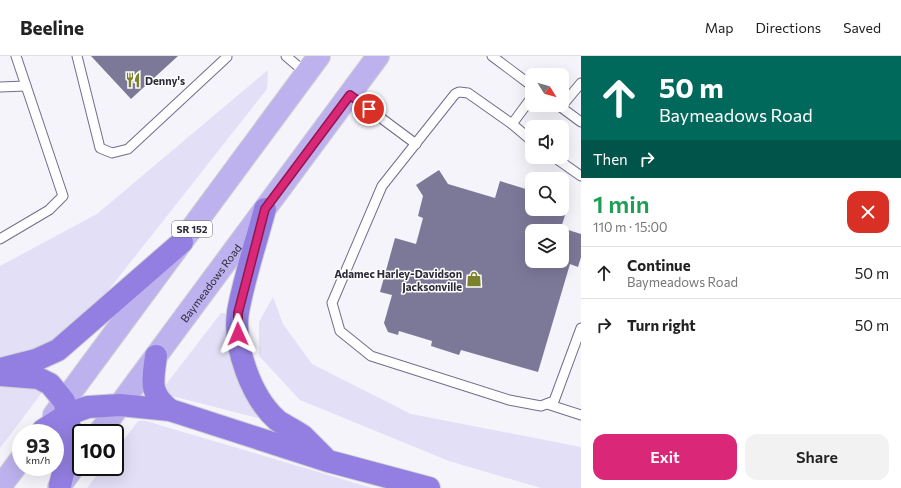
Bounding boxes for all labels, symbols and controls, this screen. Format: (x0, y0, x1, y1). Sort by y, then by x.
text: Beeline (20, 16, 84, 39)
text: Map (705, 19, 734, 36)
text: Directions (756, 19, 821, 36)
text: Saved (843, 19, 881, 36)
north arrow (525, 68, 569, 112)
map controls (525, 68, 569, 268)
text: 50 m (659, 70, 724, 104)
restaurant icon: Denny's (124, 71, 142, 89)
icon: ahead (593, 72, 645, 124)
place label: Denny's (145, 74, 185, 87)
pin (352, 92, 386, 126)
icon: arrive (358, 98, 380, 120)
text: Baymeadows Road (659, 104, 813, 126)
button: sound (525, 120, 569, 164)
icon: right (636, 148, 658, 170)
text: Then (593, 150, 628, 168)
button: search (525, 172, 569, 216)
text: 1 min (593, 189, 650, 218)
button: close (847, 191, 889, 233)
text: 110 m · 15:00 (593, 219, 668, 235)
road number: SR 152 (172, 221, 212, 237)
button: layers (525, 224, 569, 268)
street label: Baymeadows Road (177, 241, 243, 324)
text: Continue (627, 256, 691, 274)
icon: ahead (593, 262, 615, 284)
text: 50 m (855, 264, 889, 282)
place label: Adamec Harley-Davidson Jacksonville (334, 267, 462, 294)
shop icon: Adamec Harley-Davidson Jacksonville (465, 270, 483, 288)
text: Baymeadows Road (627, 274, 738, 290)
position arrow (217, 313, 259, 355)
icon: right (593, 314, 615, 336)
text: Turn right (627, 316, 696, 334)
text: 50 m (855, 316, 889, 334)
speed limit sign: 100 (72, 424, 124, 476)
text: 93 (26, 433, 50, 457)
button: Exit (593, 434, 737, 480)
button: Share (745, 434, 889, 480)
text: km/h (26, 454, 50, 466)

